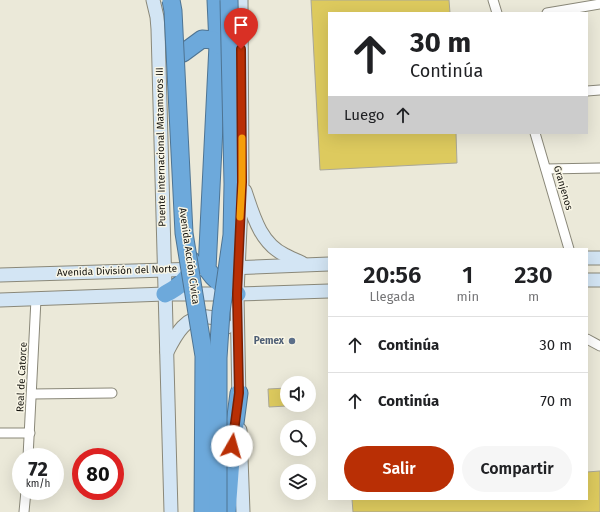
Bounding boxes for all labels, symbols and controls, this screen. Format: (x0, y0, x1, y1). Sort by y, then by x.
pin (224, 8, 258, 49)
icon: arrive (230, 14, 252, 36)
text: 30 m (410, 26, 471, 59)
icon: ahead (344, 28, 396, 80)
text: Continúa (410, 60, 483, 82)
street label: Puente Internacional Matamoros III (154, 67, 168, 227)
icon: ahead (392, 104, 414, 126)
text: Luego (344, 106, 384, 124)
street label: Granjenos (551, 164, 575, 212)
street label: Avenida Acción Civica (176, 207, 202, 305)
text: 20:56 (363, 261, 421, 289)
text: 1 (462, 261, 473, 289)
text: 230 (514, 261, 553, 289)
street label: Avenida División del Norte (57, 263, 177, 279)
text: Llegada (370, 289, 415, 304)
text: min (457, 289, 479, 304)
text: m (528, 289, 539, 304)
icon: ahead (344, 334, 366, 356)
place label: Pemex (254, 335, 285, 347)
marker: Pemex (287, 336, 297, 346)
text: Continúa (378, 336, 439, 354)
text: 30 m (539, 336, 572, 354)
street label: Real de Catorce (14, 342, 30, 412)
map controls (280, 376, 316, 500)
button: sound (280, 376, 316, 412)
icon: ahead (344, 390, 366, 412)
text: Continúa (378, 392, 439, 410)
text: 70 m (540, 392, 572, 410)
button: search (280, 420, 316, 456)
position arrow (211, 425, 253, 467)
button: Salir (344, 446, 454, 492)
button: Compartir (462, 446, 572, 492)
speed limit sign: 80 (72, 448, 124, 500)
text: 72 (28, 457, 48, 481)
button: layers (280, 464, 316, 500)
text: km/h (26, 478, 50, 490)

